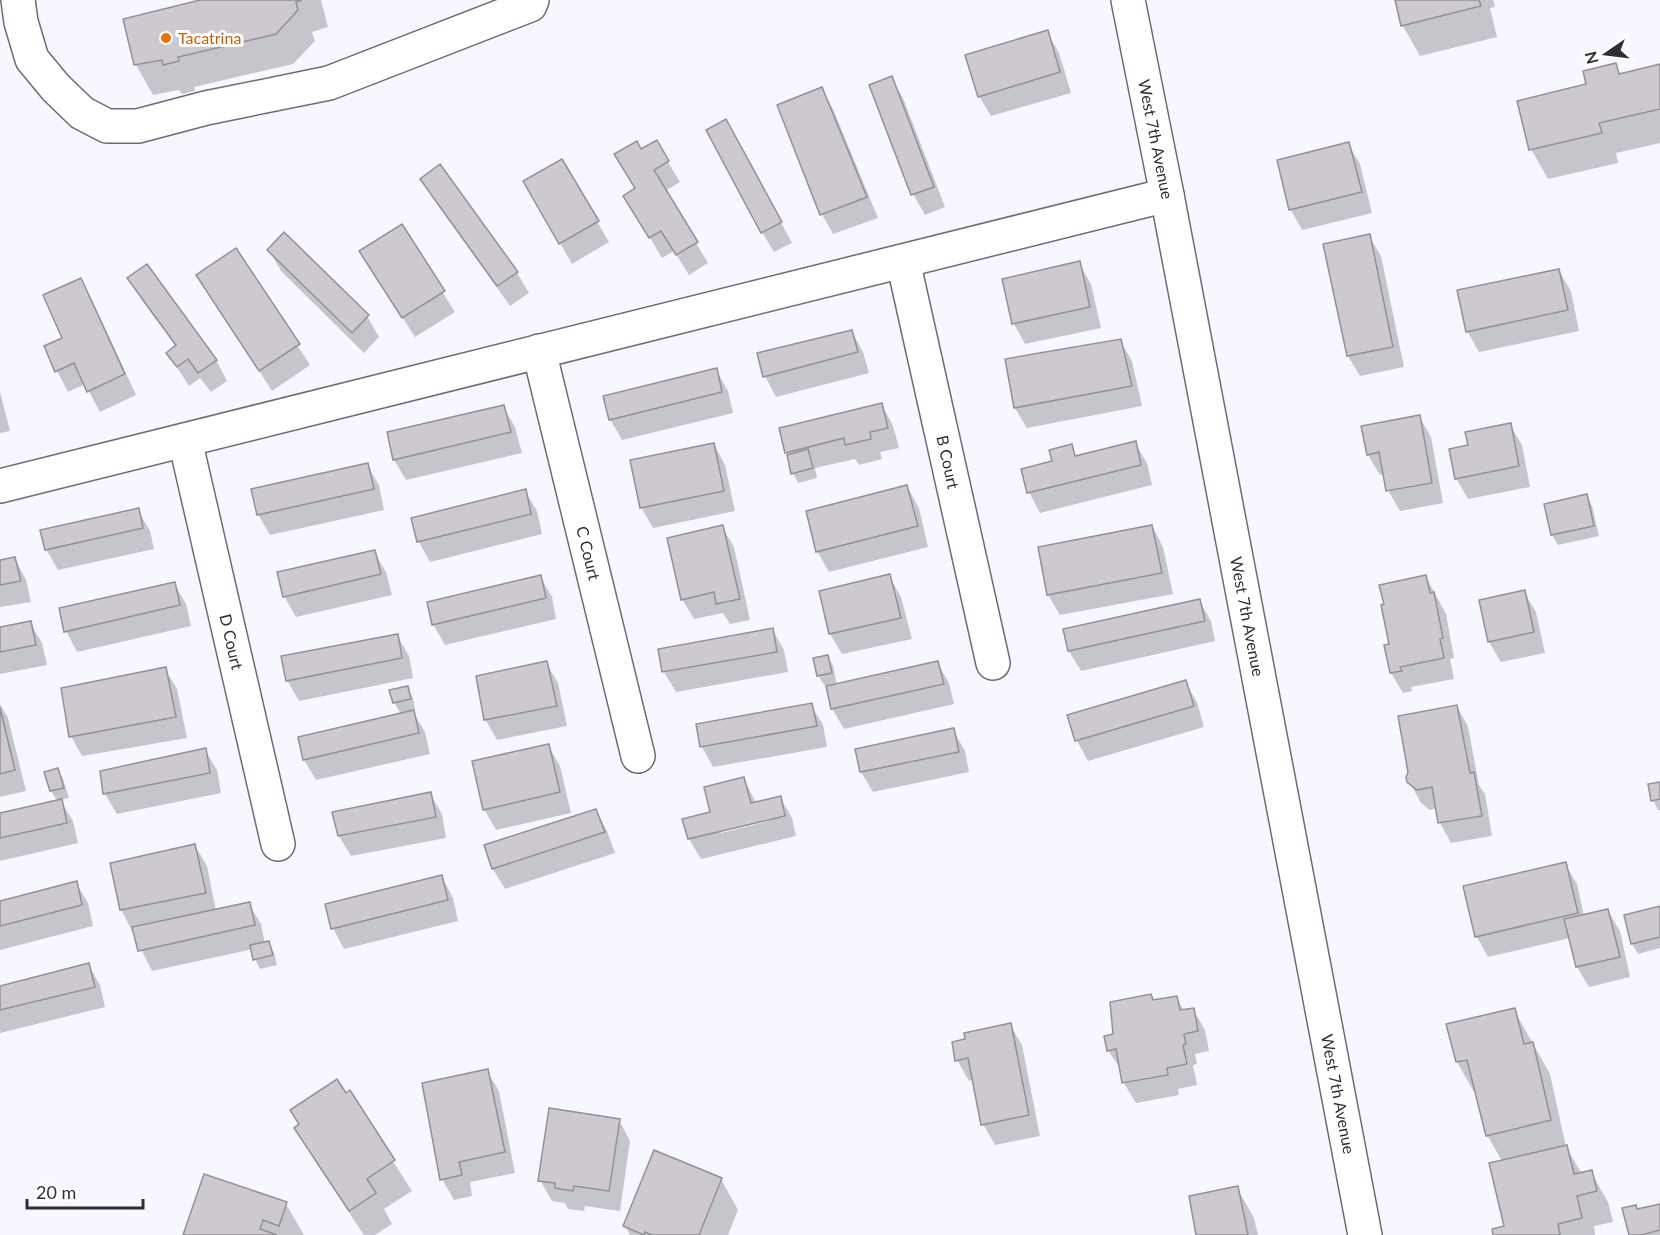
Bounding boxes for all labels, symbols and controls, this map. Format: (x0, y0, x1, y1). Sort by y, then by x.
north arrow (1576, 24, 1636, 84)
place label: Tacatrina (178, 28, 241, 47)
marker: Tacatrina (159, 31, 173, 45)
text: N (1580, 49, 1602, 66)
street label: West 7th Avenue (1135, 78, 1178, 201)
street label: B Court (933, 433, 964, 491)
street label: C Court (573, 524, 605, 582)
street label: West 7th Avenue (1227, 555, 1268, 678)
street label: D Court (216, 612, 248, 671)
street label: West 7th Avenue (1318, 1032, 1359, 1155)
scale bar (27, 1172, 142, 1210)
text: 20 m (36, 1181, 76, 1203)

